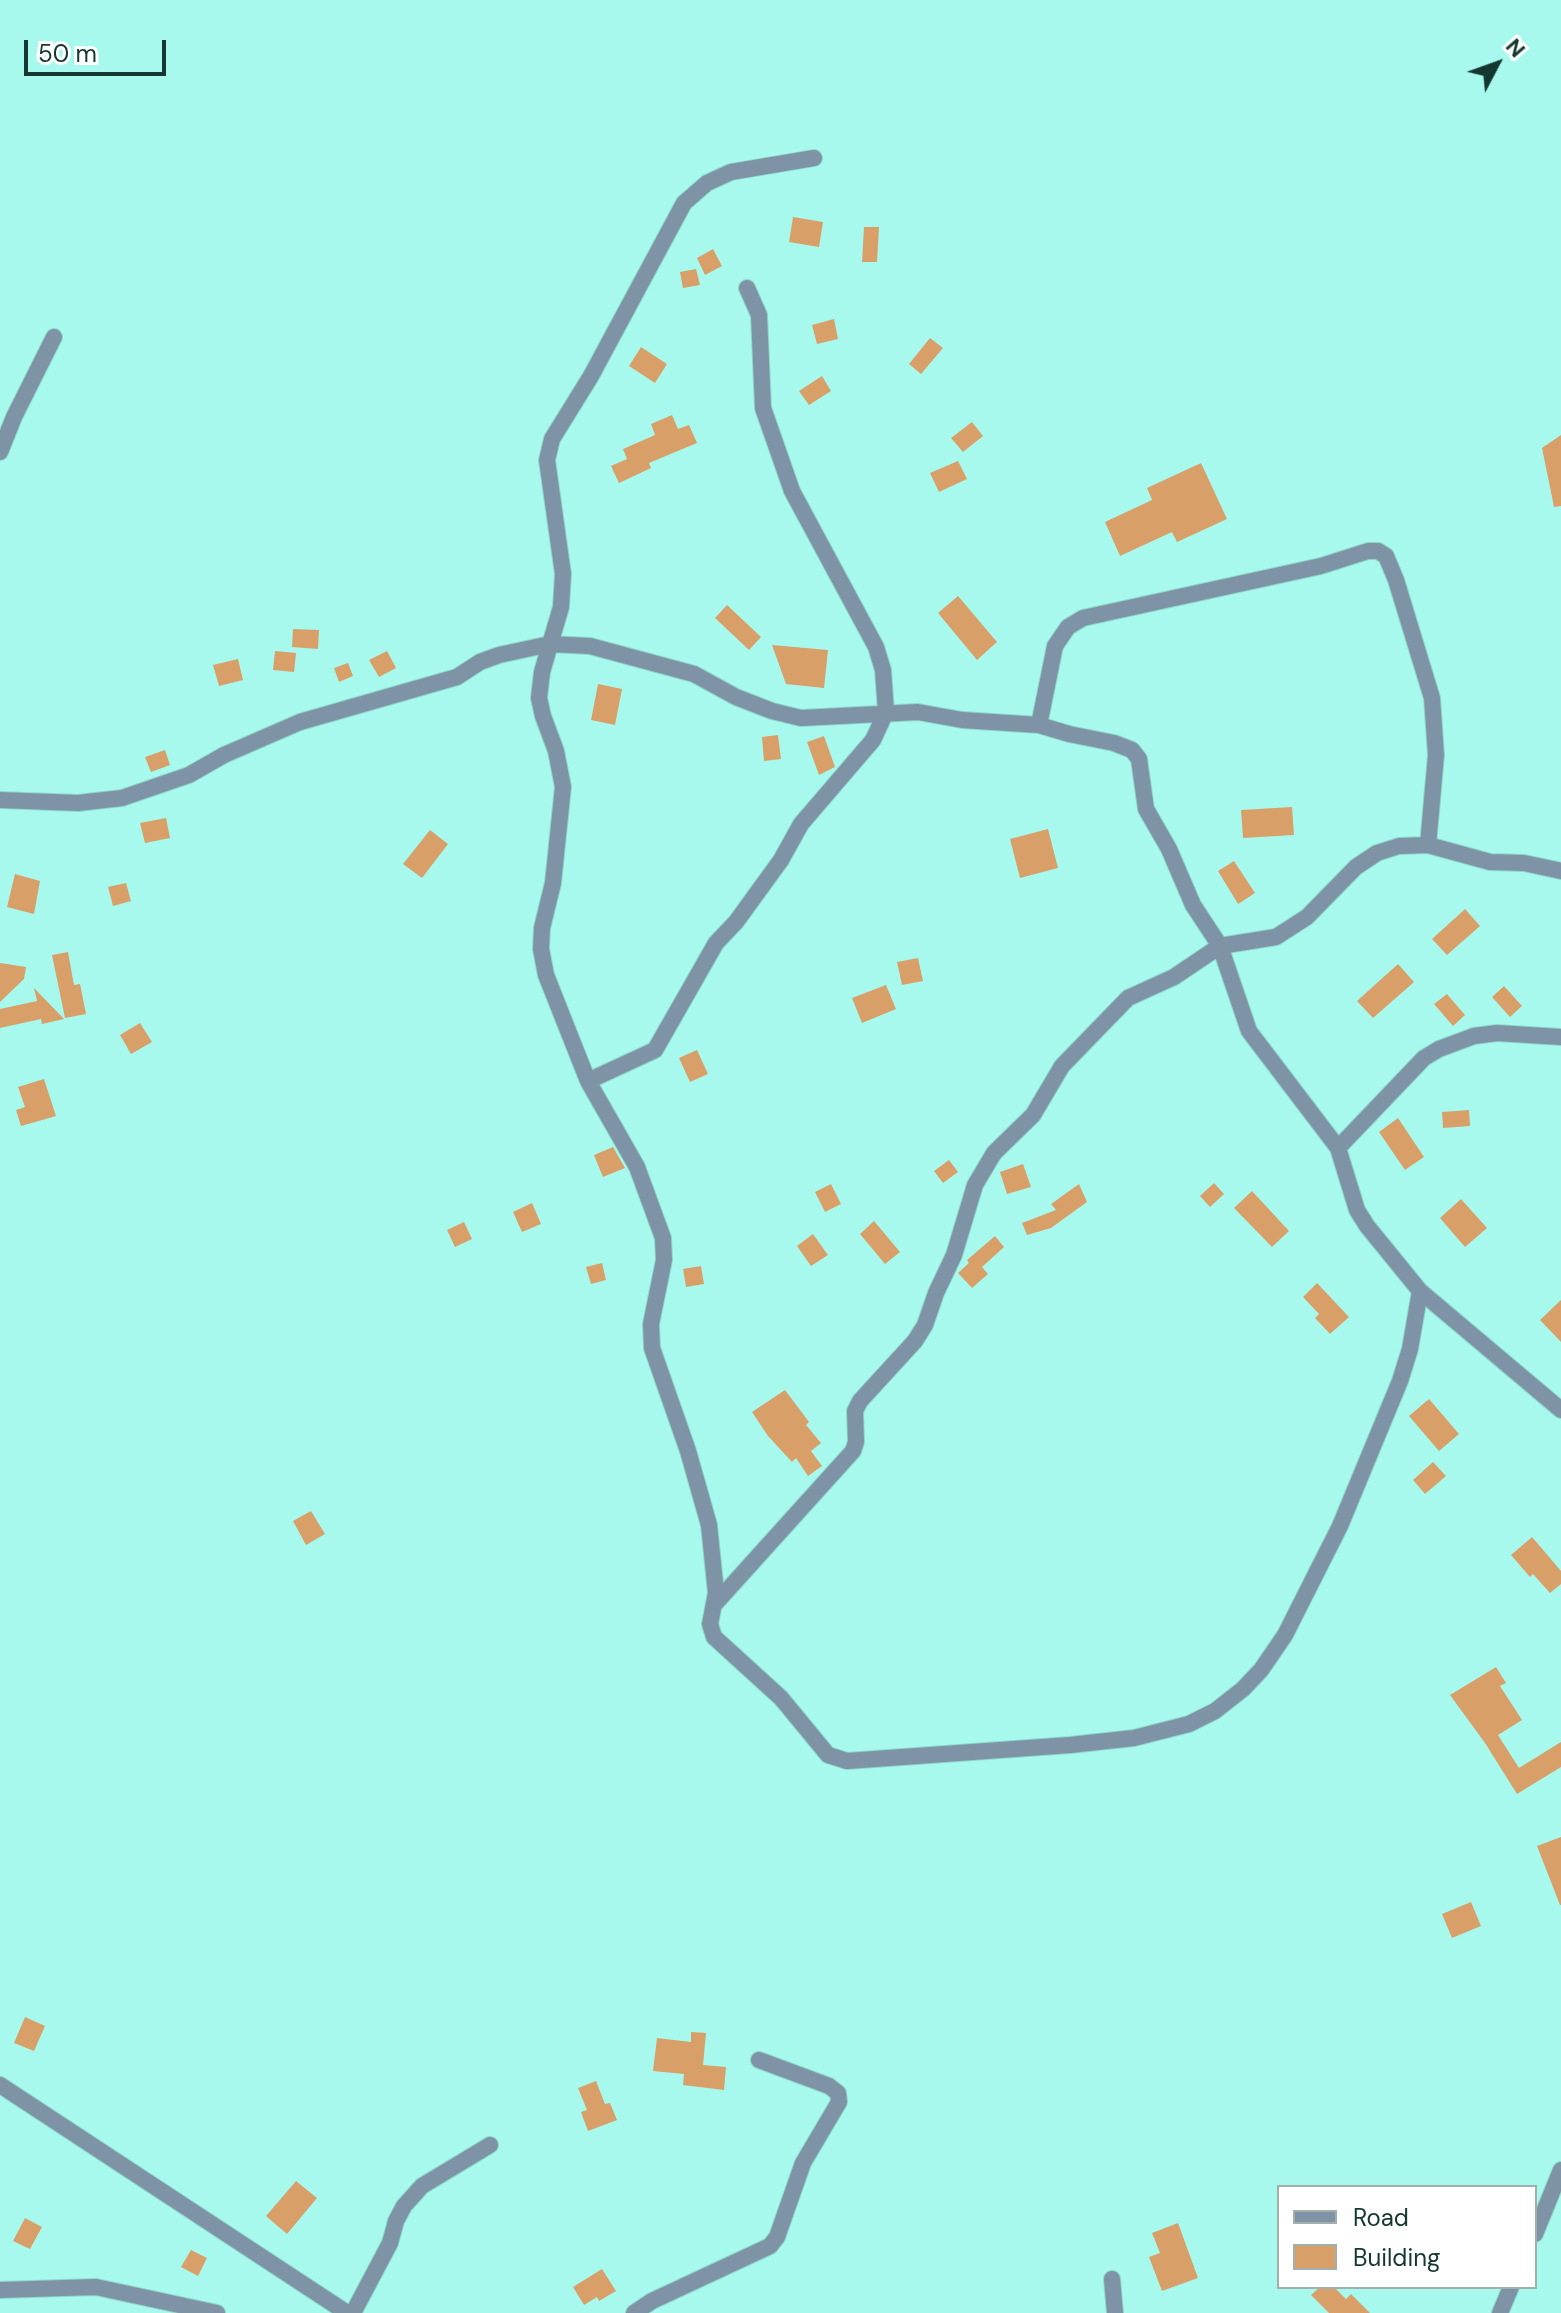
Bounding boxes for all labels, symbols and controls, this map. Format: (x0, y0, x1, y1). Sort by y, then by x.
scale bar (28, 24, 170, 74)
north arrow (1457, 24, 1537, 104)
text: N (1499, 32, 1532, 63)
text: 50 m (38, 38, 97, 69)
legend (1277, 2185, 1537, 2289)
text: Road (1353, 2202, 1409, 2233)
text: Building (1353, 2242, 1440, 2273)

